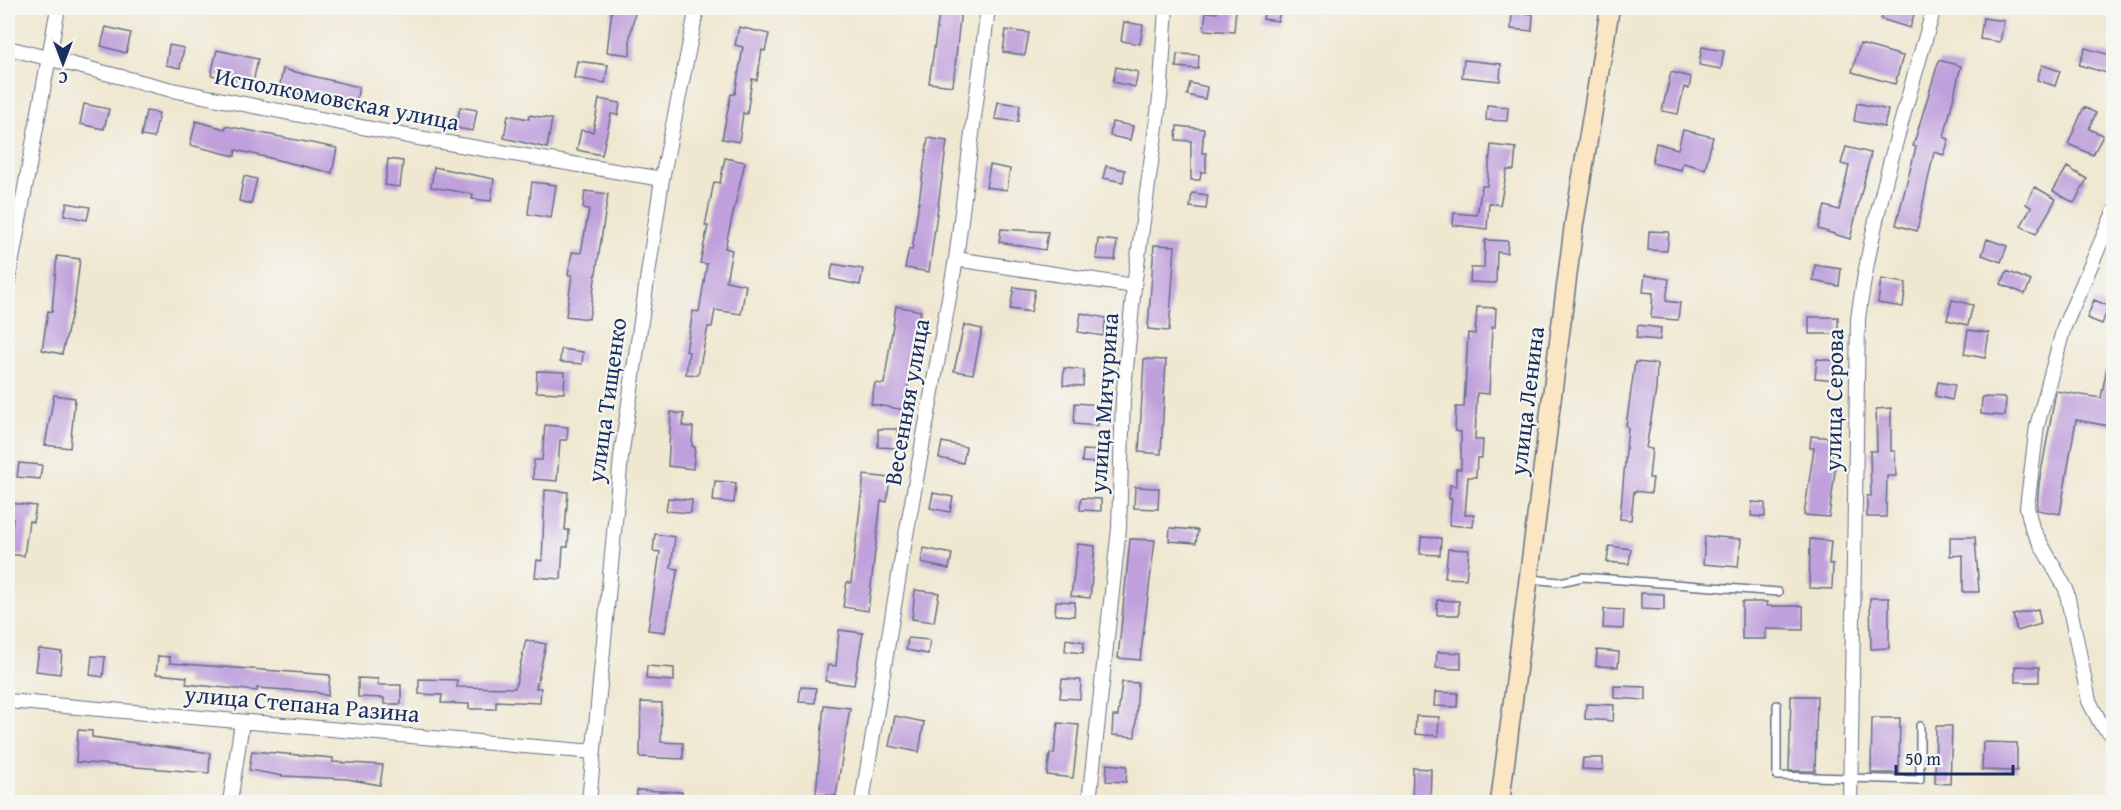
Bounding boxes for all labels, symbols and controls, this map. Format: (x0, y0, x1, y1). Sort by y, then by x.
north arrow (33, 33, 93, 93)
street label: Исполкомовская улица (212, 58, 463, 140)
text: С (58, 66, 68, 90)
street label: улица Мичурина (1080, 311, 1127, 495)
street label: улица Тищенко (577, 315, 635, 486)
street label: Весенняя улица (875, 315, 939, 488)
street label: улица Ленина (1500, 324, 1553, 479)
street label: улица Серова (1815, 328, 1852, 473)
street label: улица Степана Разина (182, 676, 422, 731)
scale bar (1896, 738, 2013, 776)
text: 50 m (1905, 745, 1941, 772)

